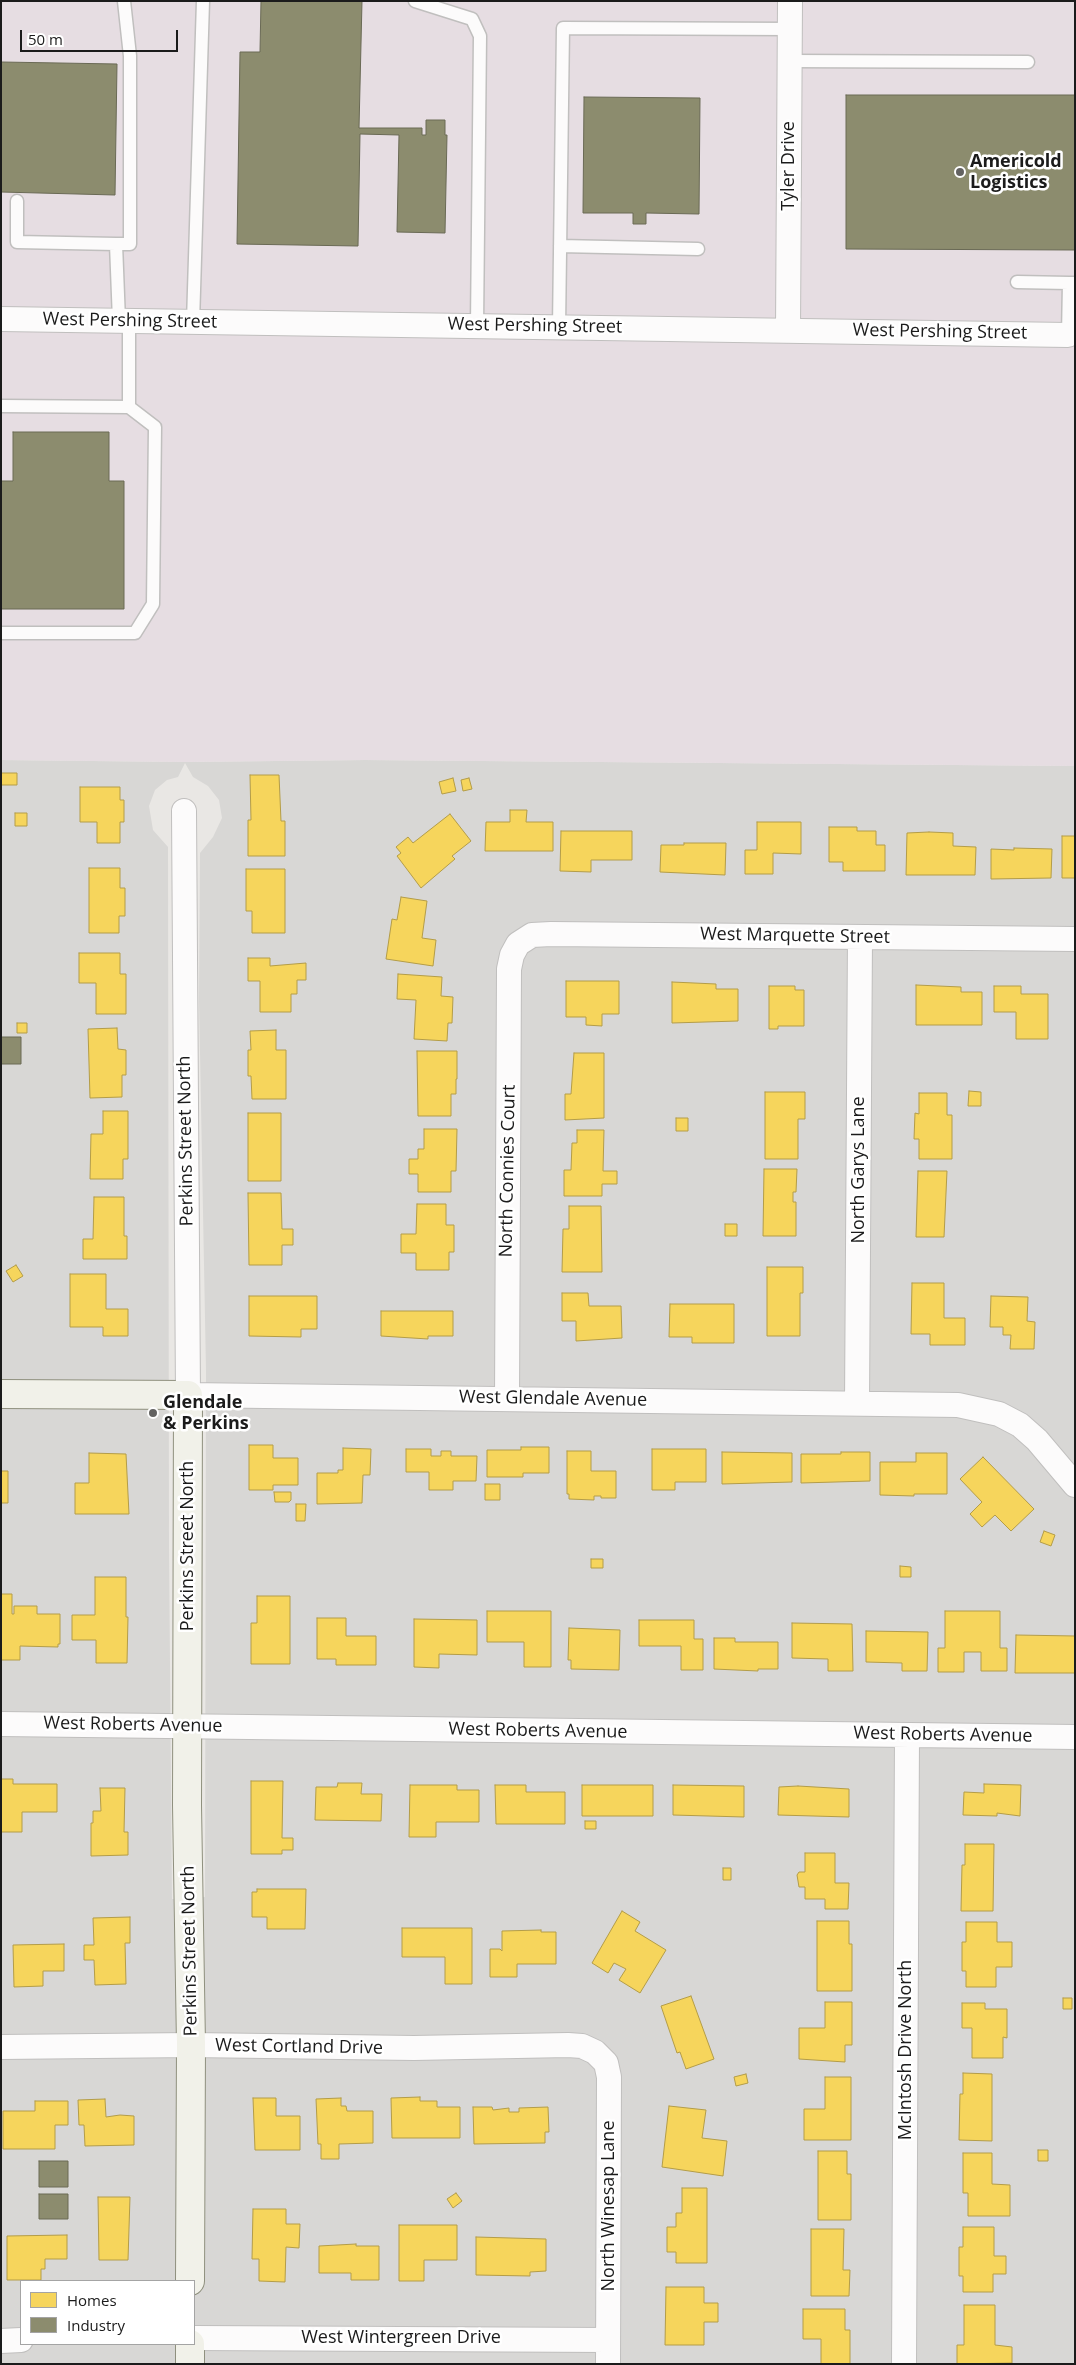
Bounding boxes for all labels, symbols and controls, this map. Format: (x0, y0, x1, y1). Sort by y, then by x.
scale bar (22, 20, 180, 52)
text: 50 m (28, 29, 63, 49)
street label: Tyler Drive (778, 121, 800, 211)
place label: Americold Logistics (970, 151, 1062, 193)
marker: Americold Logistics (954, 166, 966, 178)
street label: West Pershing Street (43, 309, 217, 333)
street label: West Pershing Street (448, 314, 622, 338)
street label: West Pershing Street (853, 320, 1027, 344)
street label: West Marquette Street (700, 924, 890, 948)
street label: Perkins Street North (174, 1055, 198, 1227)
street label: North Connies Court (496, 1084, 520, 1258)
street label: North Garys Lane (848, 1096, 870, 1244)
street label: West Glendale Avenue (459, 1387, 647, 1411)
place label: Glendale & Perkins (163, 1392, 249, 1435)
marker: Glendale & Perkins (147, 1407, 159, 1419)
street label: Perkins Street North (177, 1461, 199, 1631)
street label: West Roberts Avenue (43, 1713, 223, 1737)
street label: West Roberts Avenue (448, 1719, 628, 1743)
street label: West Roberts Avenue (853, 1723, 1033, 1747)
street label: Perkins Street North (178, 1865, 202, 2037)
street label: McIntosh Drive North (895, 1960, 917, 2140)
street label: West Cortland Drive (215, 2035, 383, 2059)
street label: North Winesap Lane (598, 2121, 620, 2291)
legend (20, 2280, 195, 2345)
text: Homes (67, 2290, 117, 2310)
text: Industry (67, 2315, 125, 2335)
street label: West Wintergreen Drive (301, 2327, 501, 2349)

